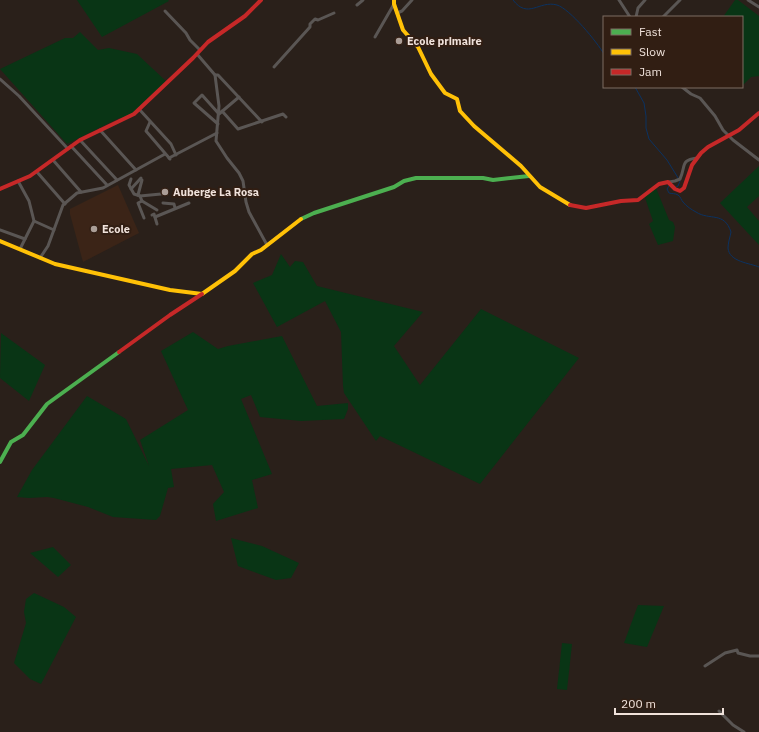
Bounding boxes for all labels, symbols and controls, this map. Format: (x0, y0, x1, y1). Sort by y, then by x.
legend (603, 16, 743, 88)
text: Fast (639, 24, 662, 39)
place label: Ecole primaire (407, 34, 482, 48)
marker: Ecole primaire (394, 36, 404, 46)
text: Slow (639, 44, 665, 59)
text: Jam (639, 64, 662, 79)
place label: Auberge La Rosa (173, 185, 259, 199)
marker: Auberge La Rosa (160, 187, 170, 197)
place label: Ecole (102, 222, 130, 236)
marker: Ecole (89, 224, 99, 234)
scale bar (615, 690, 723, 716)
text: 200 m (621, 696, 656, 711)

